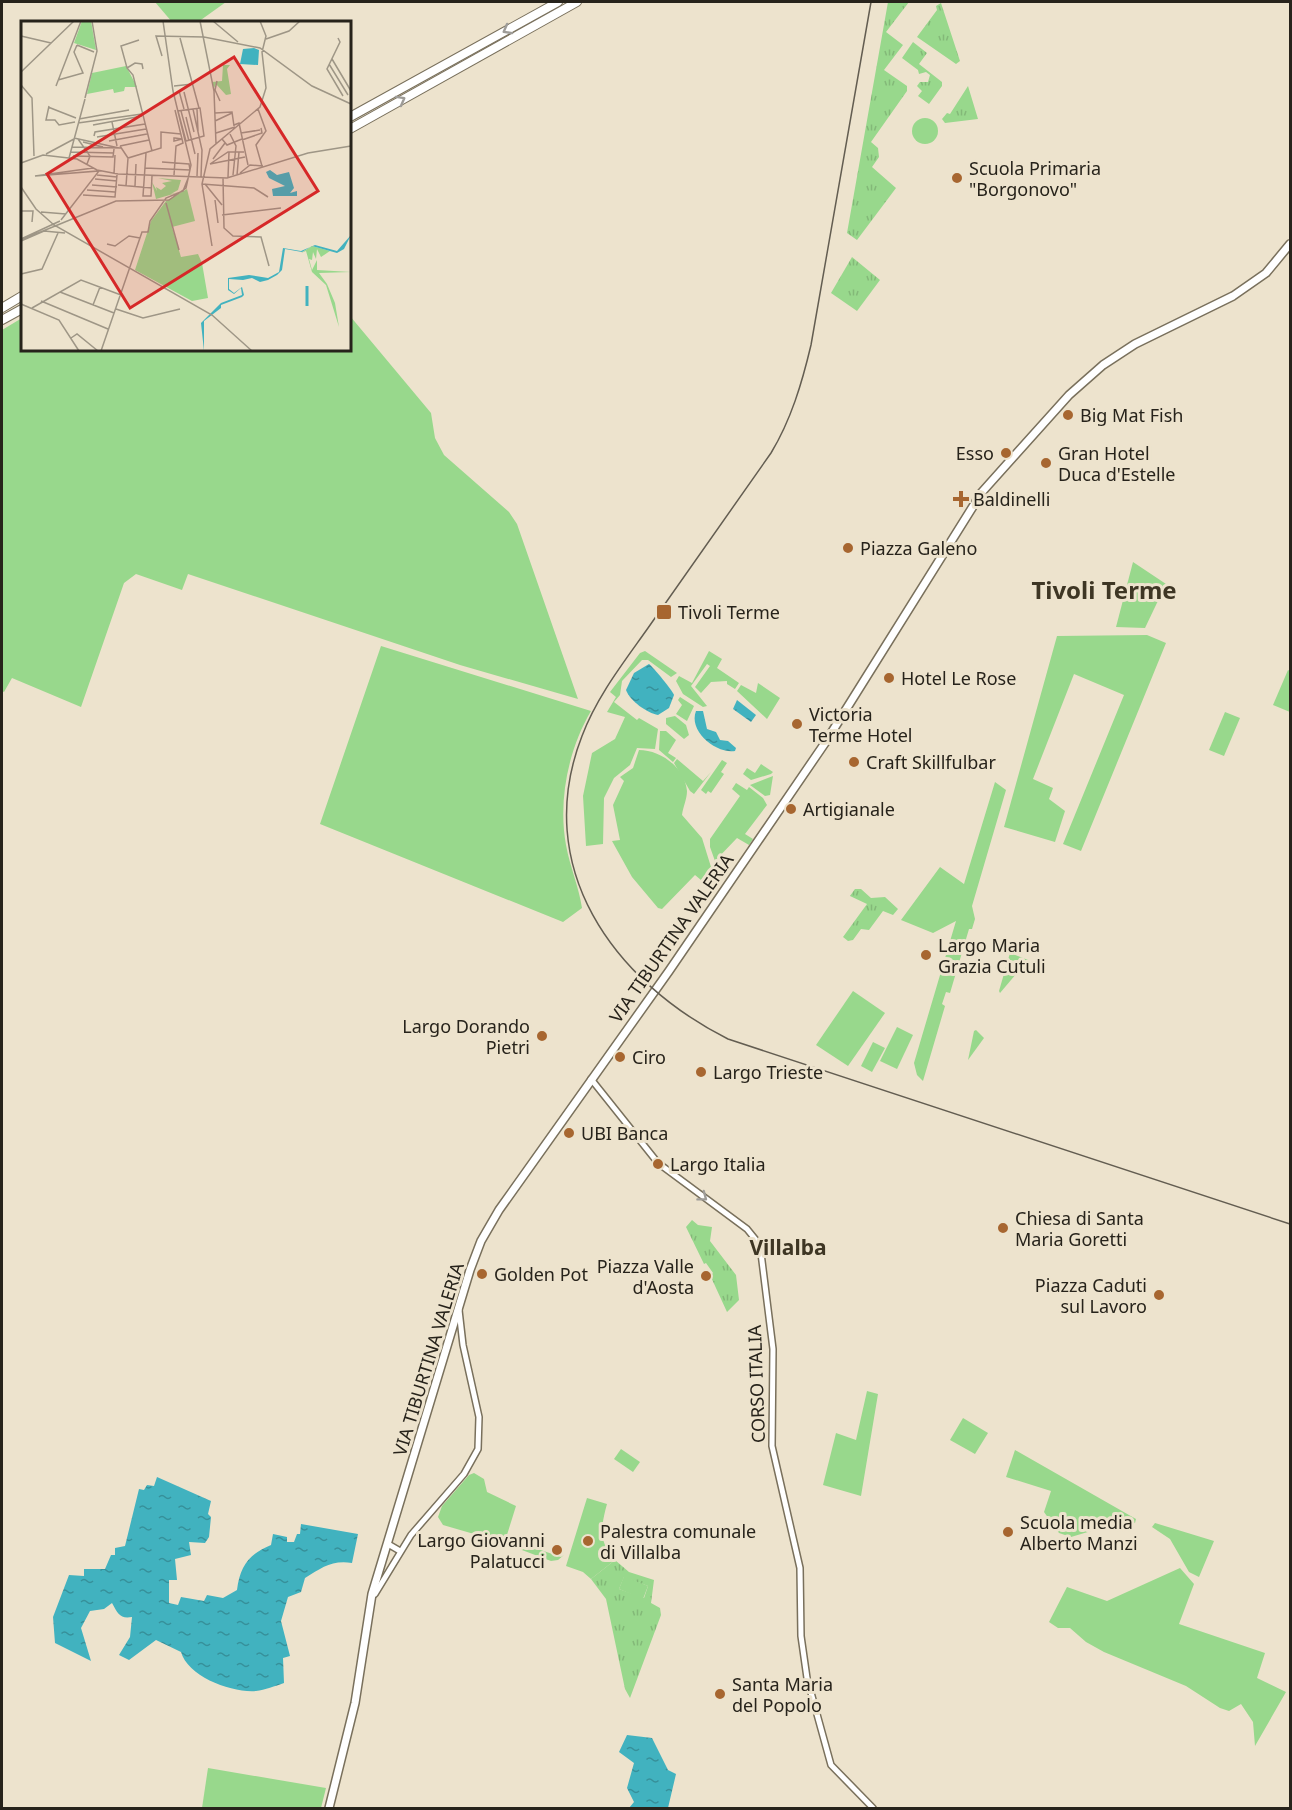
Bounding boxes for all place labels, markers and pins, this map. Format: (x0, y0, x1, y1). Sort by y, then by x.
place label: Scuola Primaria "Borgonovo" (969, 156, 1101, 201)
marker: Scuola Primaria "Borgonovo" (950, 171, 964, 185)
place label: Big Mat Fish (1080, 403, 1183, 427)
marker: Big Mat Fish (1061, 408, 1075, 422)
place label: Esso (956, 441, 994, 465)
place label: Gran Hotel Duca d'Estelle (1058, 441, 1176, 486)
marker: Esso (999, 446, 1013, 460)
marker: Gran Hotel Duca d'Estelle (1039, 456, 1053, 470)
place label: Baldinelli (973, 487, 1050, 511)
marker: Baldinelli (954, 492, 968, 506)
place label: Piazza Galeno (860, 536, 977, 560)
marker: Piazza Galeno (841, 541, 855, 555)
place label: Tivoli Terme (678, 600, 780, 624)
marker: Tivoli Terme (655, 603, 673, 621)
place label: Hotel Le Rose (901, 666, 1016, 690)
marker: Hotel Le Rose (882, 671, 896, 685)
place label: Victoria Terme Hotel (809, 702, 913, 747)
marker: Victoria Terme Hotel (790, 717, 804, 731)
place label: Craft Skillfulbar (866, 750, 996, 774)
marker: Craft Skillfulbar (847, 755, 861, 769)
place label: Artigianale (803, 797, 895, 821)
marker: Artigianale (784, 802, 798, 816)
place label: Largo Maria Grazia Cutuli (938, 933, 1046, 978)
marker: Largo Maria Grazia Cutuli (919, 948, 933, 962)
place label: Largo Dorando Pietri (402, 1014, 530, 1059)
marker: Largo Dorando Pietri (535, 1029, 549, 1043)
place label: Ciro (632, 1045, 666, 1069)
marker: Ciro (613, 1050, 627, 1064)
place label: Largo Trieste (713, 1060, 823, 1084)
marker: Largo Trieste (694, 1065, 708, 1079)
place label: UBI Banca (581, 1121, 668, 1145)
marker: UBI Banca (562, 1126, 576, 1140)
place label: Largo Italia (670, 1152, 766, 1176)
marker: Largo Italia (651, 1157, 665, 1171)
place label: Chiesa di Santa Maria Goretti (1015, 1206, 1144, 1251)
marker: Chiesa di Santa Maria Goretti (996, 1221, 1010, 1235)
place label: Piazza Valle d'Aosta (597, 1254, 694, 1299)
place label: Golden Pot (494, 1262, 588, 1286)
marker: Golden Pot (475, 1267, 489, 1281)
marker: Piazza Valle d'Aosta (699, 1269, 713, 1283)
place label: Piazza Caduti sul Lavoro (1035, 1273, 1147, 1318)
marker: Piazza Caduti sul Lavoro (1152, 1288, 1166, 1302)
place label: Scuola media Alberto Manzi (1020, 1510, 1138, 1555)
place label: Palestra comunale di Villalba (600, 1519, 756, 1564)
marker: Scuola media Alberto Manzi (1001, 1525, 1015, 1539)
place label: Largo Giovanni Palatucci (417, 1528, 545, 1573)
marker: Palestra comunale di Villalba (581, 1534, 595, 1548)
marker: Largo Giovanni Palatucci (550, 1543, 564, 1557)
place label: Santa Maria del Popolo (732, 1672, 833, 1717)
marker: Santa Maria del Popolo (713, 1687, 727, 1701)

